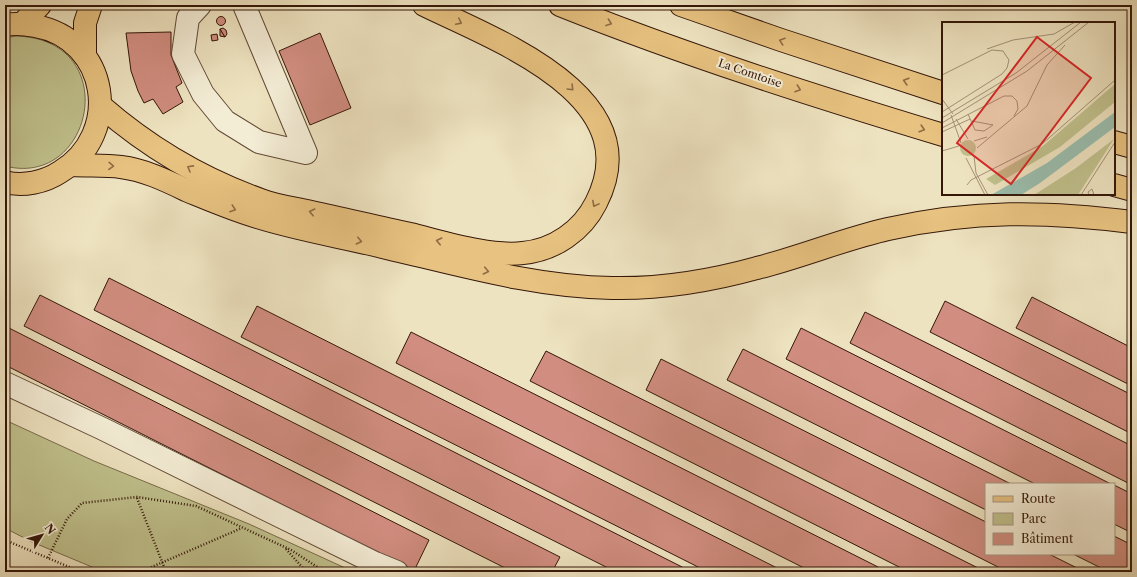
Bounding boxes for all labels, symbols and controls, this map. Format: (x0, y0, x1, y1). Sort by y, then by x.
one-way arrow (455, 17, 462, 25)
one-way arrow (606, 19, 613, 27)
inset map (942, 22, 1115, 195)
one-way arrow (779, 37, 786, 45)
street label: La Comtoise (716, 56, 784, 90)
one-way arrow (902, 77, 909, 86)
one-way arrow (566, 83, 574, 91)
one-way arrow (795, 84, 802, 93)
one-way arrow (918, 124, 925, 133)
one-way arrow (108, 162, 114, 171)
one-way arrow (187, 166, 194, 173)
one-way arrow (593, 200, 600, 208)
one-way arrow (230, 204, 237, 213)
one-way arrow (309, 208, 316, 217)
one-way arrow (356, 237, 362, 245)
one-way arrow (435, 237, 442, 245)
one-way arrow (483, 266, 489, 274)
legend (985, 483, 1115, 555)
text: Route (1021, 491, 1056, 506)
text: Parc (1021, 511, 1046, 526)
north arrow (22, 515, 62, 555)
text: N (42, 521, 59, 537)
text: Bâtiment (1021, 531, 1074, 546)

